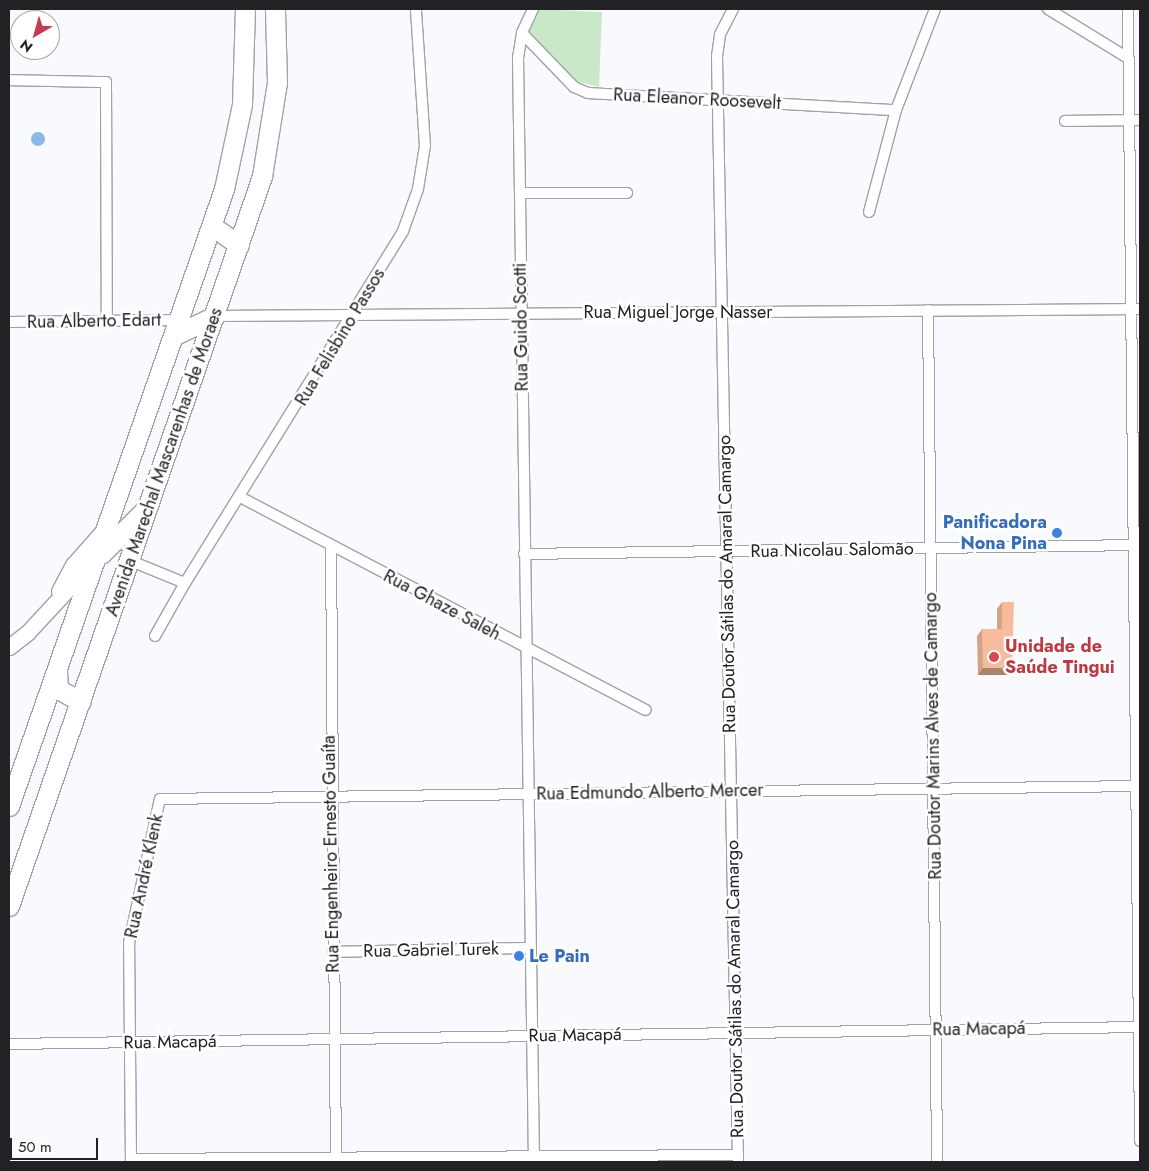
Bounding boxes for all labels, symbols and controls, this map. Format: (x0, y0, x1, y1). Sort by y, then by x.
north arrow (10, 10, 60, 60)
text: N (16, 35, 37, 57)
street label: Rua Eleanor Roosevelt (613, 84, 781, 114)
street label: Rua Guido Scotti (509, 262, 533, 392)
street label: Rua Felisbino Passos (290, 264, 390, 410)
street label: Rua Miguel Jorge Nasser (584, 301, 772, 323)
street label: Avenida Marechal Mascarenhas de Moraes (101, 305, 227, 619)
street label: Rua Alberto Edart (27, 309, 161, 333)
street label: Rua Doutor Sátilas do Amaral Camargo (714, 435, 740, 733)
place label: Panificadora Nona Pina (943, 512, 1047, 554)
marker: Panificadora Nona Pina (1051, 527, 1063, 539)
street label: Rua Nicolau Salomão (750, 538, 914, 562)
street label: Rua Ghaze Saleh (380, 565, 504, 645)
street label: Rua Doutor Marins Alves de Camargo (920, 592, 946, 880)
place label: Unidade de Saúde Tingui (1005, 636, 1115, 679)
marker: Unidade de Saúde Tingui (987, 650, 1001, 664)
street label: Rua Engenheiro Ernesto Guaíta (318, 735, 344, 973)
street label: Rua Edmundo Alberto Mercer (536, 779, 764, 805)
street label: Rua André Klenk (120, 812, 168, 940)
street label: Rua Doutor Sátilas do Amaral Camargo (722, 840, 748, 1138)
street label: Rua Gabriel Turek (363, 938, 499, 962)
place label: Le Pain (529, 945, 590, 967)
marker: Le Pain (513, 950, 525, 962)
street label: Rua Macapá (932, 1017, 1026, 1041)
street label: Rua Macapá (528, 1023, 622, 1047)
street label: Rua Macapá (123, 1030, 217, 1054)
scale bar (12, 1128, 100, 1160)
text: 50 m (18, 1136, 52, 1158)

